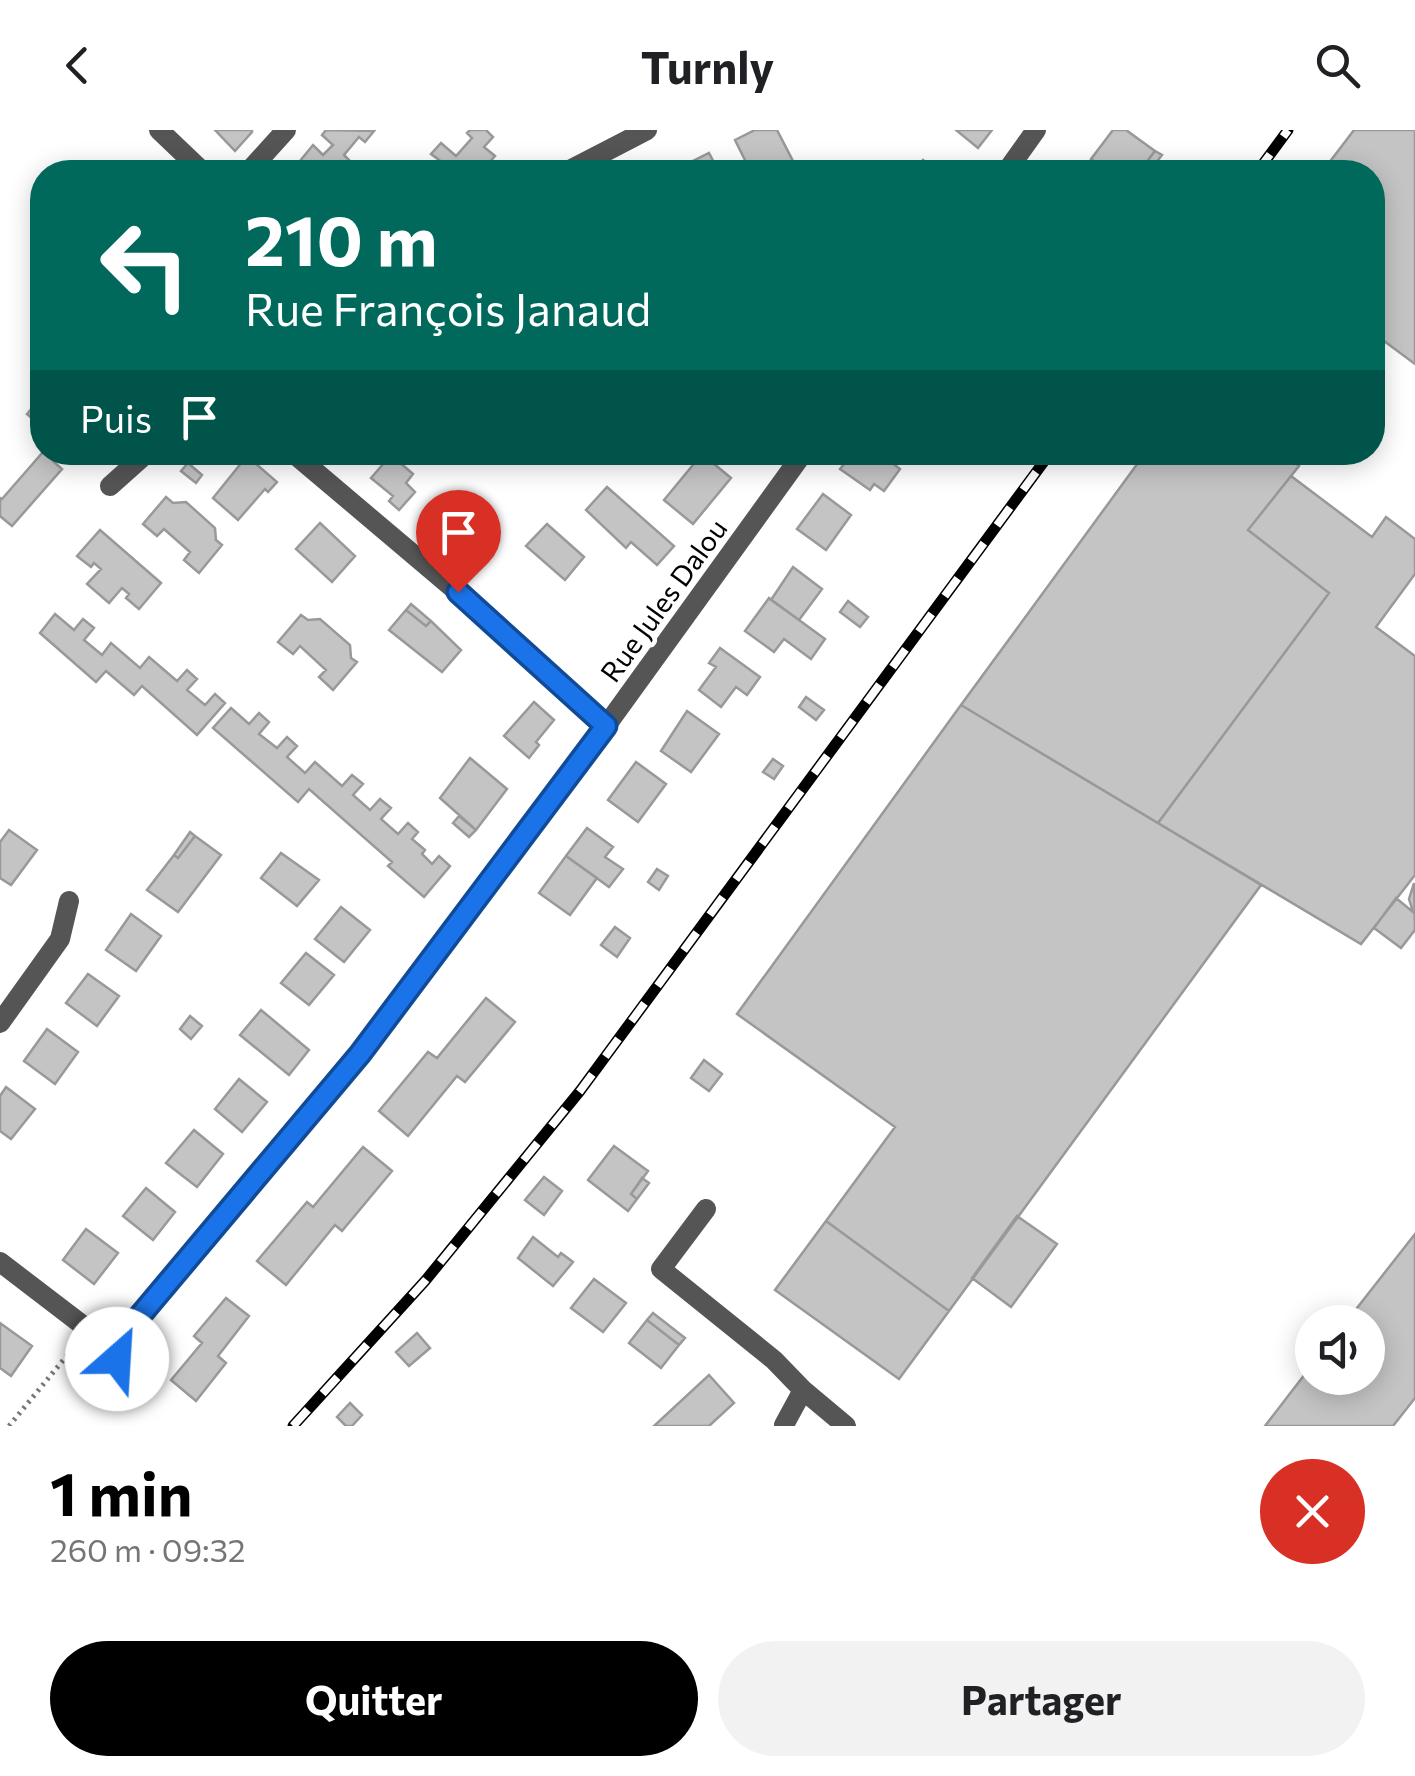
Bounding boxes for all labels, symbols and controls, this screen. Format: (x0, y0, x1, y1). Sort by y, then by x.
icon: back (50, 38, 105, 93)
text: Turnly (641, 38, 774, 93)
icon: search (1310, 38, 1365, 93)
text: 210 m (245, 195, 437, 280)
icon: left (80, 200, 210, 330)
text: Rue François Janaud (245, 280, 651, 335)
icon: arrive (172, 390, 227, 445)
text: Puis (80, 394, 152, 441)
pin (416, 490, 501, 593)
icon: arrive (431, 505, 486, 560)
street label: Rue Jules Dalou (593, 512, 733, 688)
map controls (1295, 1305, 1385, 1395)
button: sound (1295, 1305, 1385, 1395)
position arrow (65, 1307, 169, 1411)
text: 1 min (50, 1455, 192, 1528)
button: close (1260, 1459, 1365, 1564)
text: 260 m · 09:32 (50, 1529, 246, 1569)
button: Quitter (50, 1641, 698, 1756)
button: Partager (718, 1641, 1365, 1756)

